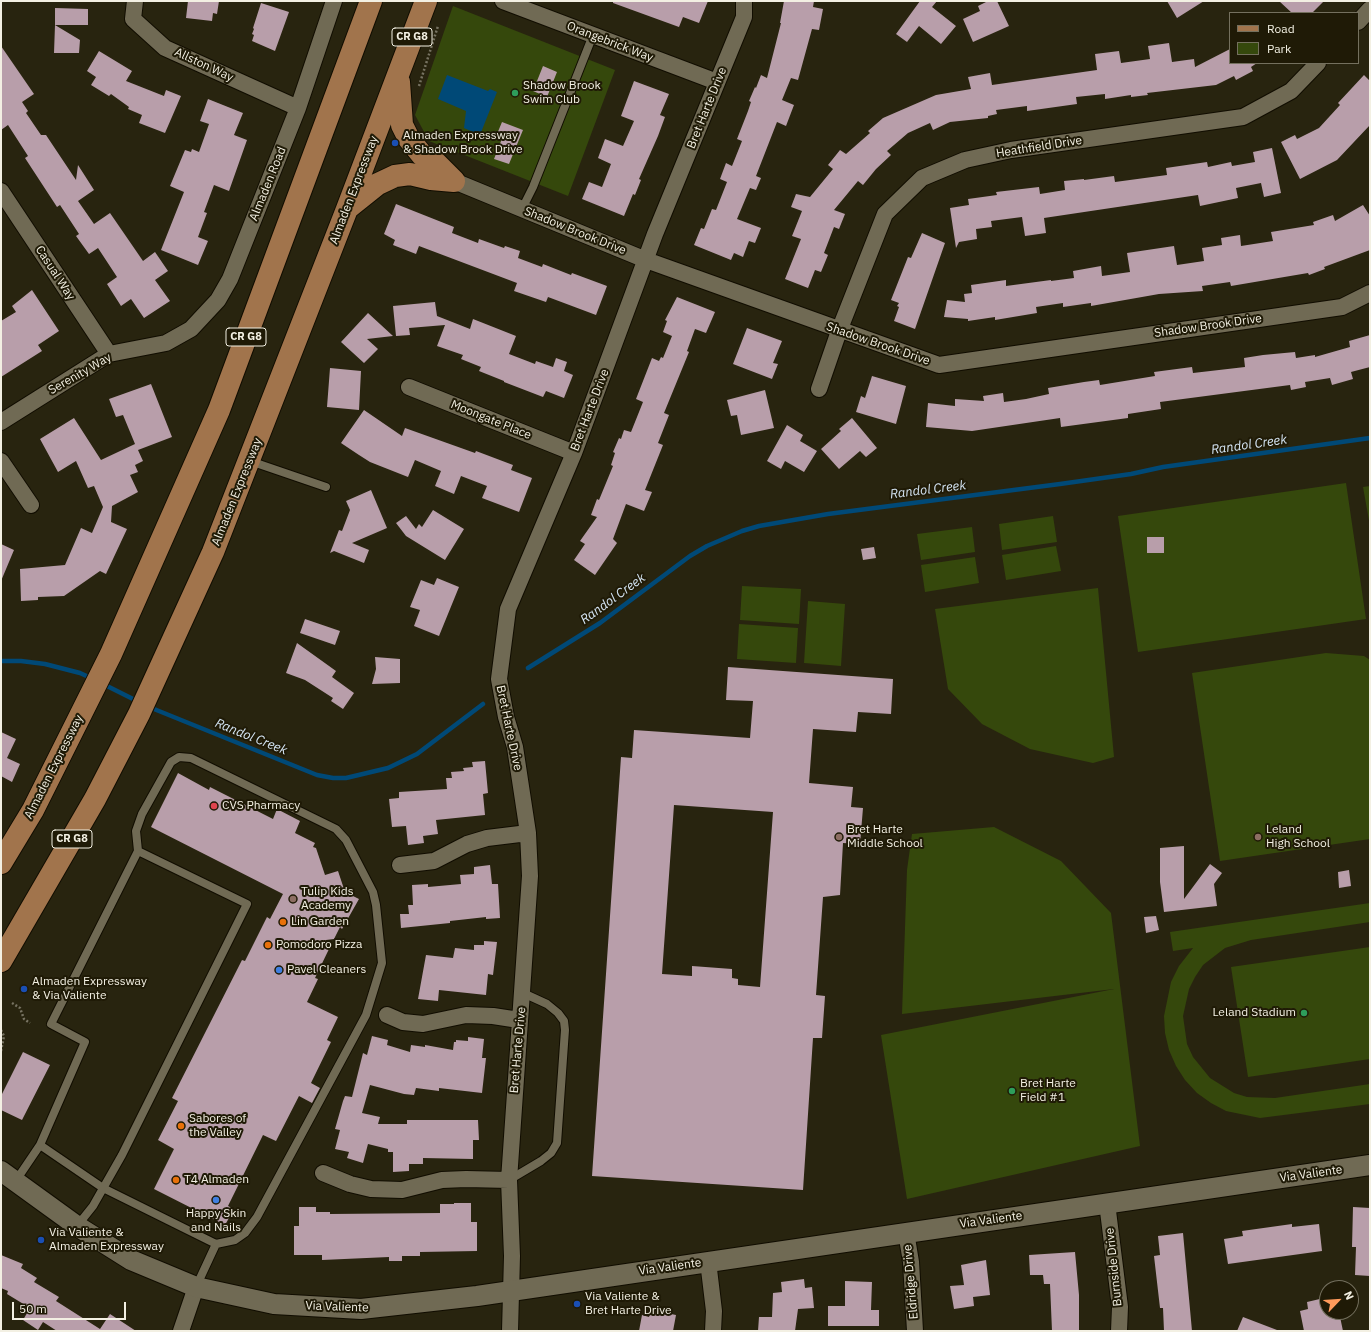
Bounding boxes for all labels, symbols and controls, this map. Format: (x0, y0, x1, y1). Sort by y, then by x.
legend (1229, 12, 1359, 64)
street label: Orangebrick Way (565, 19, 655, 65)
text: Road (1267, 21, 1295, 36)
road number: CR G8 (392, 28, 432, 46)
text: Park (1267, 41, 1291, 56)
street label: Allston Way (172, 45, 236, 85)
street label: Bret Harte Drive (684, 65, 730, 151)
place label: Shadow Brook Swim Club (523, 79, 601, 107)
marker: Shadow Brook Swim Club (510, 88, 520, 98)
place label: Almaden Expressway & Shadow Brook Drive (403, 129, 523, 157)
street label: Heathfield Drive (995, 133, 1083, 161)
street label: Almaden Expressway (327, 134, 381, 246)
marker: Almaden Expressway & Shadow Brook Drive (390, 138, 400, 148)
street label: Almaden Road (247, 145, 289, 223)
street label: Shadow Brook Drive (522, 204, 628, 258)
street label: Casual Way (32, 243, 78, 303)
street label: Shadow Brook Drive (1153, 311, 1263, 341)
street label: Shadow Brook Drive (824, 320, 932, 368)
road number: CR G8 (226, 328, 266, 346)
street label: Serenity Way (46, 350, 114, 398)
street label: Bret Harte Drive (568, 367, 612, 453)
street label: Moongate Place (449, 397, 533, 443)
water label: Randol Creek (1210, 432, 1288, 458)
street label: Almaden Expressway (209, 436, 265, 548)
water label: Randol Creek (889, 478, 967, 502)
water label: Randol Creek (578, 570, 648, 628)
street label: Bret Harte Drive (493, 684, 525, 772)
street label: Almaden Expressway (21, 713, 87, 821)
water label: Randol Creek (213, 715, 289, 759)
place label: CVS Pharmacy (222, 799, 300, 813)
marker: CVS Pharmacy (209, 801, 219, 811)
place label: Bret Harte Middle School (847, 823, 923, 851)
place label: Leland High School (1266, 823, 1330, 851)
road number: CR G8 (52, 830, 92, 848)
marker: Bret Harte Middle School (834, 832, 844, 842)
marker: Leland High School (1253, 832, 1263, 842)
place label: Tulip Kids Academy (301, 885, 354, 913)
marker: Tulip Kids Academy (288, 894, 298, 904)
place label: Lin Garden (291, 915, 349, 929)
marker: Lin Garden (278, 917, 288, 927)
place label: Pomodoro Pizza (276, 938, 362, 952)
marker: Pomodoro Pizza (263, 940, 273, 950)
place label: Pavel Cleaners (287, 963, 366, 977)
marker: Pavel Cleaners (274, 965, 284, 975)
place label: Almaden Expressway & Via Valiente (32, 975, 147, 1003)
marker: Almaden Expressway & Via Valiente (19, 984, 29, 994)
street label: Bret Harte Drive (507, 1006, 529, 1094)
place label: Leland Stadium (1212, 1006, 1296, 1020)
marker: Leland Stadium (1299, 1008, 1309, 1018)
place label: Bret Harte Field #1 (1020, 1077, 1076, 1105)
marker: Bret Harte Field #1 (1007, 1086, 1017, 1096)
place label: Sabores of the Valley (189, 1112, 246, 1140)
marker: Sabores of the Valley (176, 1121, 186, 1131)
street label: Via Valiente (1279, 1162, 1343, 1186)
place label: T4 Almaden (184, 1173, 249, 1187)
marker: T4 Almaden (171, 1175, 181, 1185)
marker: Happy Skin and Nails (211, 1195, 221, 1205)
place label: Happy Skin and Nails (186, 1207, 246, 1235)
street label: Via Valiente (959, 1208, 1023, 1232)
place label: Via Valiente & Almaden Expressway (49, 1226, 164, 1254)
street label: Burnside Drive (1103, 1227, 1125, 1307)
marker: Via Valiente & Almaden Expressway (36, 1235, 46, 1245)
street label: Eldridge Drive (901, 1244, 921, 1320)
street label: Via Valiente (638, 1255, 702, 1279)
north arrow (1319, 1280, 1359, 1320)
text: N (1341, 1289, 1357, 1302)
place label: Via Valiente & Bret Harte Drive (585, 1290, 672, 1318)
scale bar (14, 1294, 128, 1320)
street label: Via Valiente (305, 1299, 369, 1315)
marker: Via Valiente & Bret Harte Drive (572, 1299, 582, 1309)
text: 50 m (19, 1301, 47, 1316)

